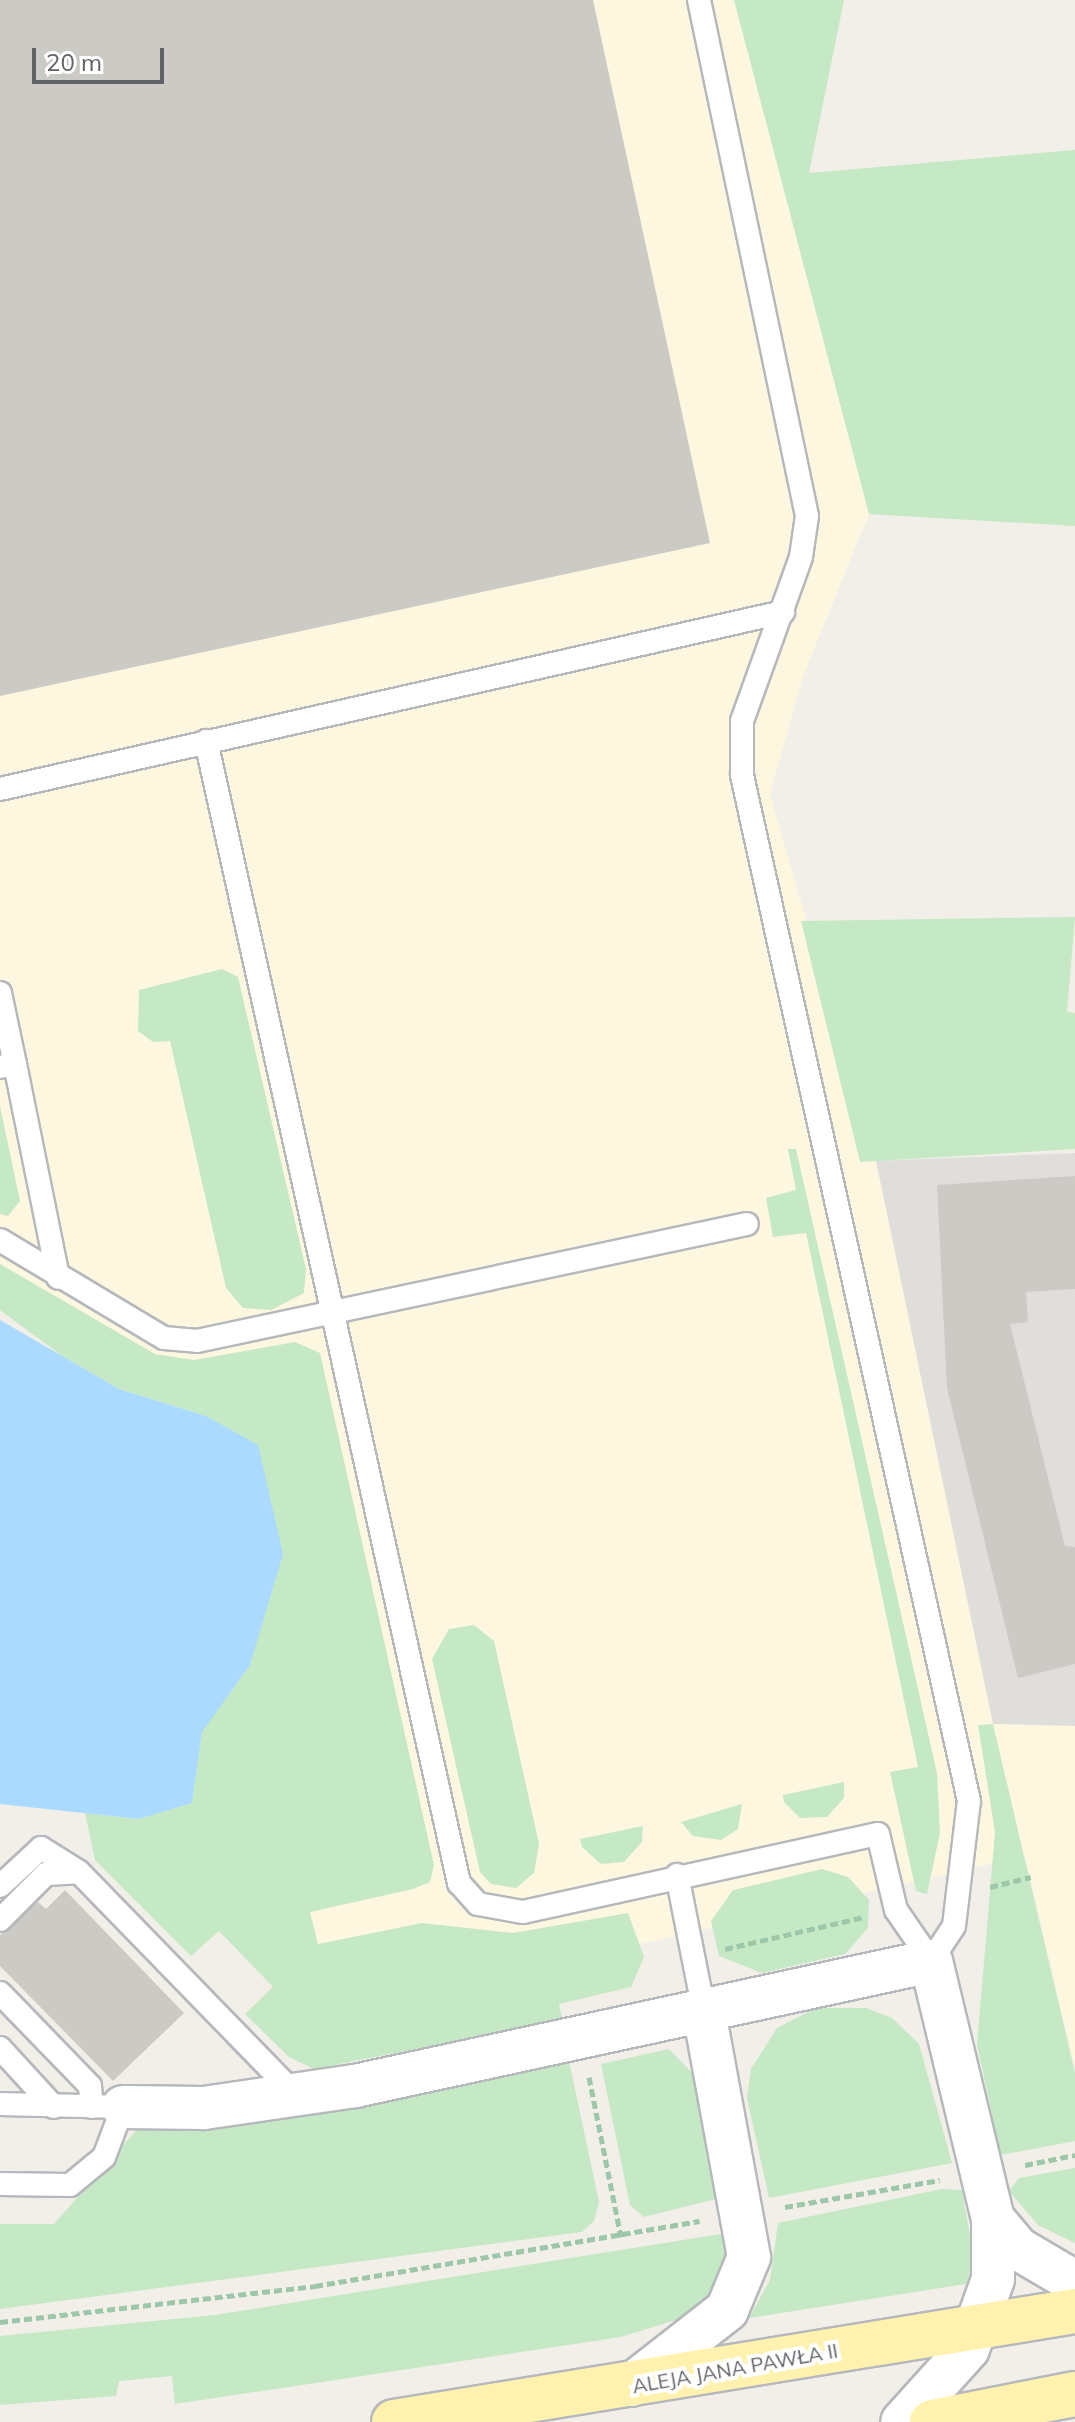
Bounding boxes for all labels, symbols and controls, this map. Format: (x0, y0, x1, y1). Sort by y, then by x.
scale bar (36, 32, 168, 82)
text: 20 m (46, 47, 102, 77)
street label: ALEJA JANA PAWŁA II (630, 2338, 840, 2398)

